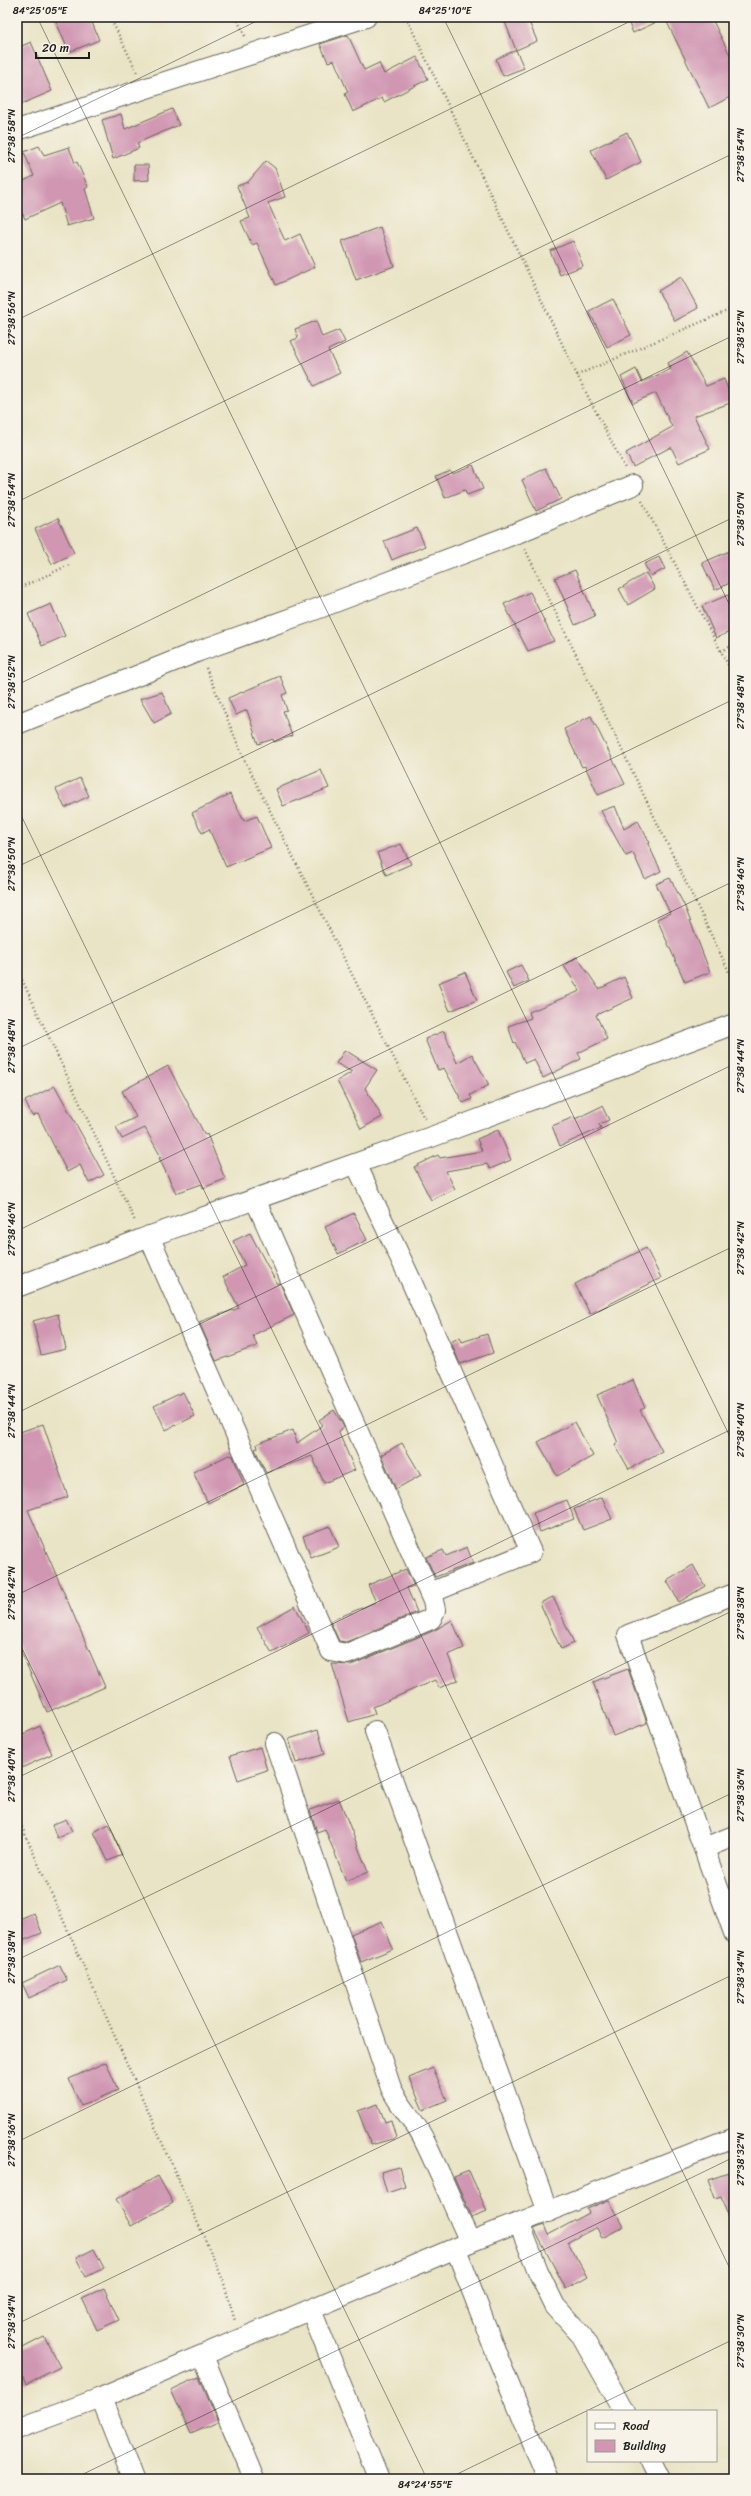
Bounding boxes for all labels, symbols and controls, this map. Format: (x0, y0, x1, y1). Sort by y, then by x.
text: 84°25'05"E (13, 2, 69, 20)
text: 84°25'10"E (419, 2, 473, 20)
scale bar (36, 34, 89, 60)
text: 20 m (42, 37, 69, 59)
text: 27°38'58"N (3, 109, 21, 163)
text: 27°38'54"N (732, 128, 750, 182)
text: 27°38'56"N (3, 291, 21, 345)
text: 27°38'52"N (732, 310, 750, 364)
text: 27°38'54"N (3, 473, 21, 527)
text: 27°38'50"N (732, 492, 750, 546)
text: 27°38'52"N (3, 655, 21, 709)
text: 27°38'48"N (732, 675, 750, 729)
text: 27°38'50"N (3, 837, 21, 891)
text: 27°38'46"N (732, 857, 750, 911)
text: 27°38'48"N (3, 1019, 21, 1073)
text: 27°38'44"N (732, 1039, 750, 1093)
text: 27°38'46"N (3, 1202, 21, 1256)
text: 27°38'42"N (732, 1221, 750, 1275)
text: 27°38'44"N (3, 1384, 21, 1438)
text: 27°38'40"N (732, 1403, 750, 1457)
text: 27°38'42"N (3, 1566, 21, 1620)
text: 27°38'38"N (732, 1586, 750, 1640)
text: 27°38'40"N (3, 1748, 21, 1802)
text: 27°38'36"N (732, 1768, 750, 1822)
text: 27°38'38"N (3, 1930, 21, 1984)
text: 27°38'34"N (732, 1950, 750, 2004)
text: 27°38'36"N (3, 2113, 21, 2167)
text: 27°38'32"N (732, 2132, 750, 2186)
text: 27°38'34"N (3, 2295, 21, 2349)
text: 27°38'30"N (732, 2314, 750, 2368)
legend (587, 2410, 717, 2462)
text: Road (623, 2415, 650, 2437)
text: Building (623, 2435, 666, 2457)
text: 84°24'55"E (398, 2476, 454, 2494)

